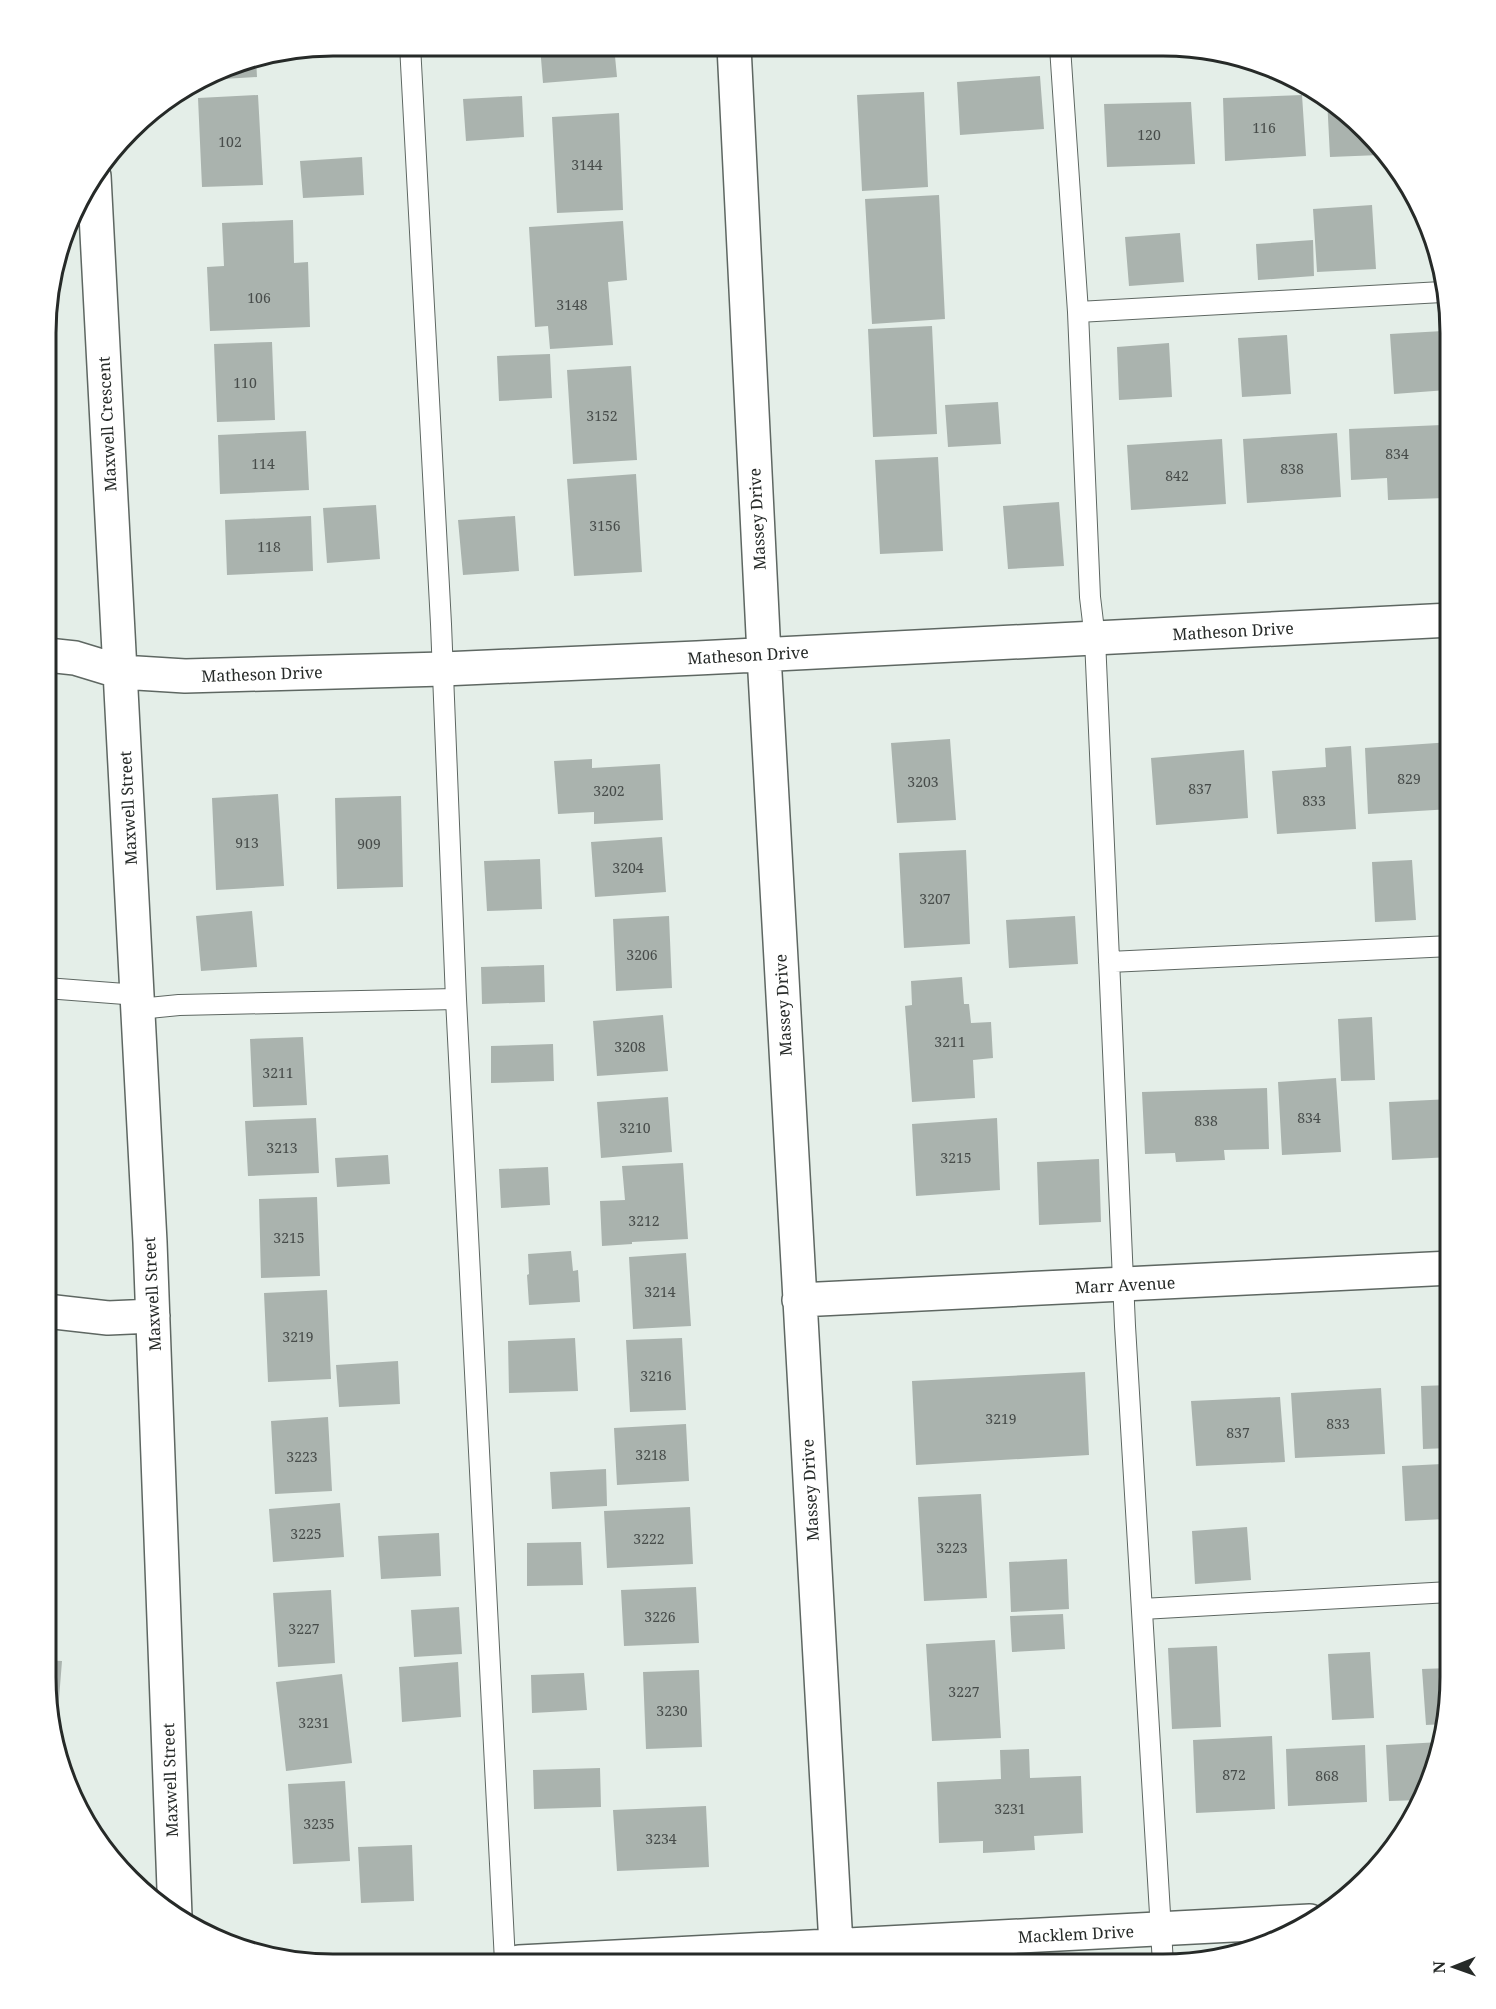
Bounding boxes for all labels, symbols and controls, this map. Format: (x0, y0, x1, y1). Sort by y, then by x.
house number: 116 (1252, 118, 1276, 137)
house number: 120 (1137, 125, 1161, 144)
house number: 102 (218, 132, 242, 151)
house number: 3144 (571, 155, 603, 174)
house number: 106 (247, 288, 271, 307)
house number: 3148 (556, 295, 588, 314)
street label: Maxwell Crescent (92, 356, 122, 492)
house number: 110 (233, 373, 257, 392)
house number: 3152 (586, 406, 618, 425)
house number: 834 (1385, 444, 1409, 463)
house number: 114 (251, 454, 275, 473)
house number: 838 (1280, 459, 1304, 478)
house number: 842 (1165, 466, 1189, 485)
street label: Massey Drive (743, 467, 771, 571)
house number: 3156 (589, 516, 621, 535)
house number: 118 (257, 537, 281, 556)
street label: Matheson Drive (1172, 617, 1294, 645)
street label: Matheson Drive (687, 641, 809, 669)
street label: Matheson Drive (201, 661, 323, 687)
street label: Maxwell Street (114, 750, 142, 866)
house number: 829 (1397, 769, 1421, 788)
house number: 3203 (907, 772, 939, 791)
house number: 837 (1188, 779, 1212, 798)
house number: 3202 (593, 781, 625, 800)
house number: 833 (1302, 791, 1326, 810)
house number: 913 (235, 833, 259, 852)
house number: 909 (357, 834, 381, 853)
house number: 3204 (612, 858, 644, 877)
house number: 3207 (919, 889, 951, 908)
house number: 3206 (626, 945, 658, 964)
street label: Massey Drive (769, 953, 797, 1057)
house number: 3211 (934, 1032, 966, 1051)
house number: 3208 (614, 1037, 646, 1056)
house number: 3211 (262, 1063, 294, 1082)
house number: 834 (1297, 1108, 1321, 1127)
house number: 838 (1194, 1111, 1218, 1130)
house number: 3210 (619, 1118, 651, 1137)
house number: 3213 (266, 1138, 298, 1157)
house number: 3215 (940, 1148, 972, 1167)
house number: 3212 (628, 1211, 660, 1230)
house number: 3215 (273, 1228, 305, 1247)
street label: Maxwell Street (138, 1236, 166, 1352)
street label: Marr Avenue (1074, 1271, 1176, 1299)
house number: 3214 (644, 1282, 676, 1301)
house number: 3219 (282, 1327, 314, 1346)
house number: 3216 (640, 1366, 672, 1385)
house number: 3219 (985, 1409, 1017, 1428)
house number: 833 (1326, 1414, 1350, 1433)
house number: 837 (1226, 1423, 1250, 1442)
street label: Massey Drive (796, 1438, 824, 1542)
house number: 3218 (635, 1445, 667, 1464)
house number: 3223 (286, 1447, 318, 1466)
house number: 3225 (290, 1524, 322, 1543)
house number: 3222 (633, 1529, 665, 1548)
house number: 3223 (936, 1538, 968, 1557)
house number: 3226 (644, 1607, 676, 1626)
house number: 3227 (288, 1619, 320, 1638)
house number: 3227 (948, 1682, 980, 1701)
house number: 3230 (656, 1701, 688, 1720)
house number: 3231 (298, 1713, 330, 1732)
street label: Maxwell Street (157, 1722, 183, 1838)
house number: 872 (1222, 1765, 1246, 1784)
house number: 868 (1315, 1766, 1339, 1785)
house number: 3231 (994, 1799, 1026, 1818)
house number: 3235 (303, 1814, 335, 1833)
house number: 3234 (645, 1829, 677, 1848)
street label: Macklem Drive (1017, 1920, 1135, 1948)
north arrow (1424, 1937, 1484, 1997)
text: N (1428, 1960, 1450, 1974)

